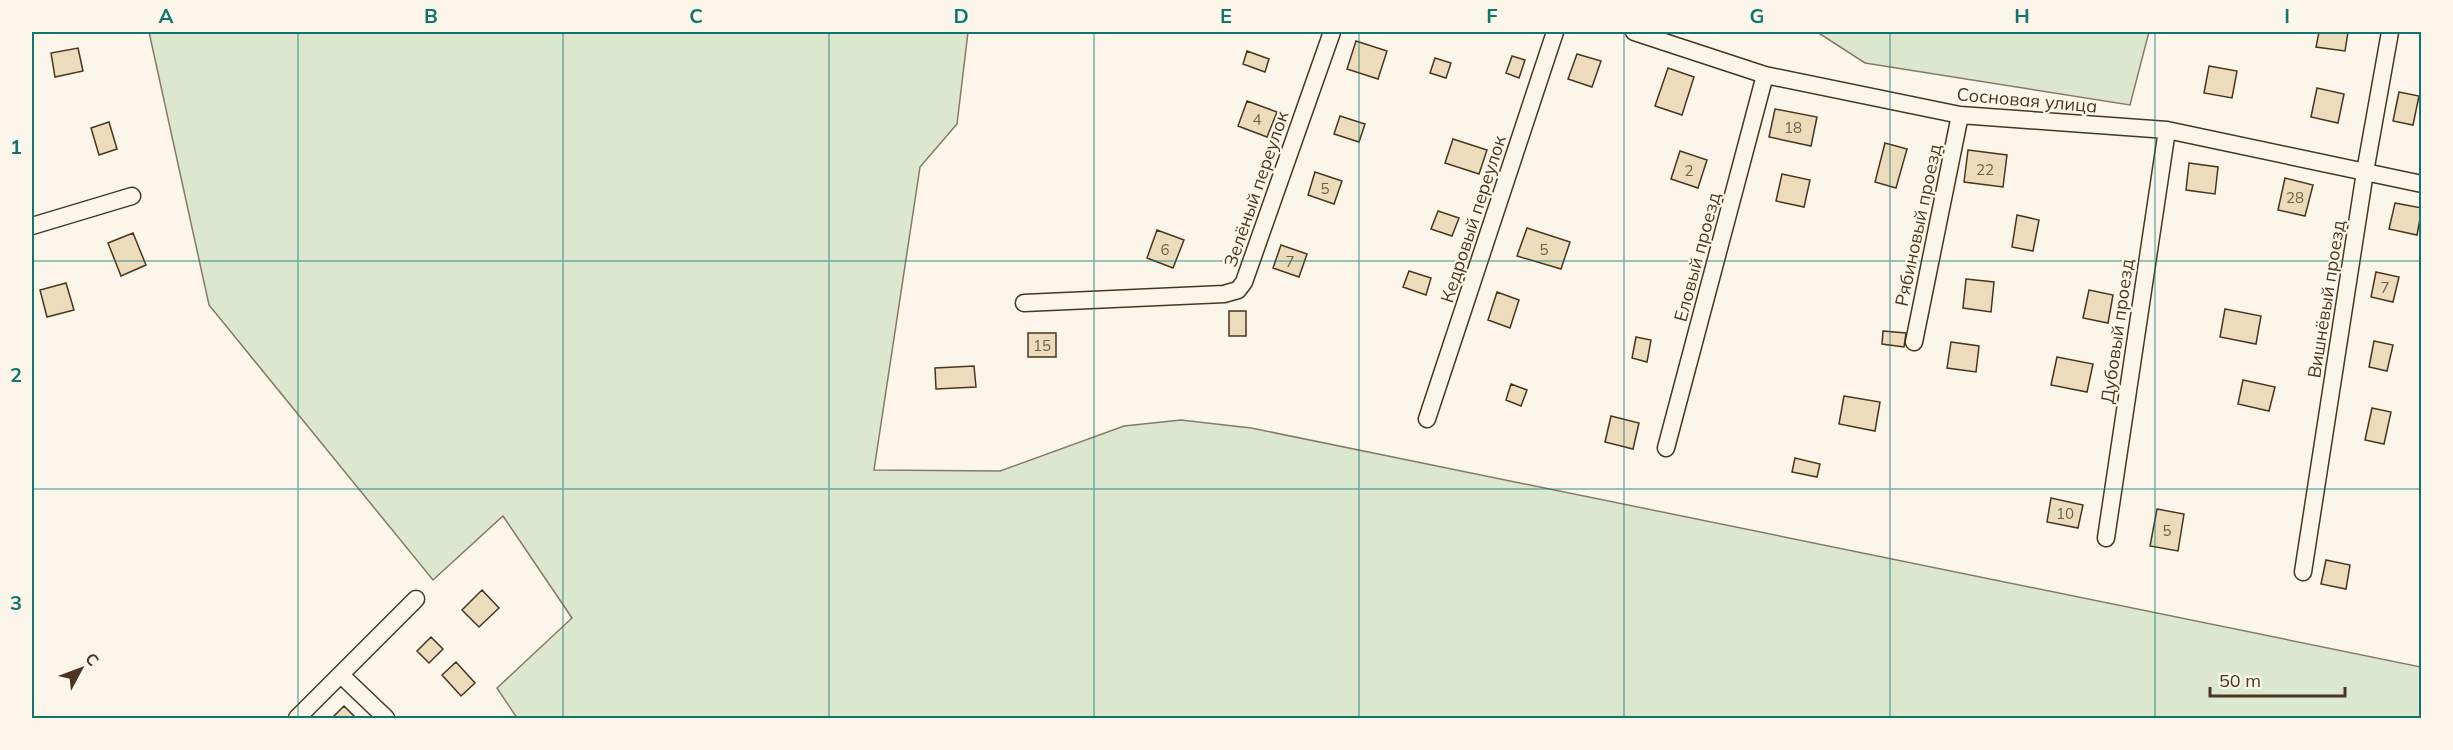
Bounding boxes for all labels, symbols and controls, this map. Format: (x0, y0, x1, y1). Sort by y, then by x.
text: A (159, 3, 174, 28)
text: B (424, 3, 438, 28)
text: C (689, 3, 703, 28)
text: D (953, 3, 969, 28)
text: E (1220, 3, 1232, 28)
text: F (1486, 3, 1498, 28)
text: G (1750, 3, 1764, 28)
text: H (2014, 3, 2030, 28)
text: I (2284, 3, 2290, 28)
street label: Сосновая улица (1956, 82, 2098, 118)
street label: Зелёный переулок (1219, 108, 1294, 270)
house number: 4 (1252, 110, 1262, 129)
house number: 18 (1784, 118, 1802, 137)
street label: Кедровый переулок (1435, 132, 1511, 305)
text: 1 (10, 134, 22, 159)
street label: Рябиновый проезд (1890, 142, 1946, 308)
house number: 22 (1976, 160, 1994, 179)
house number: 2 (1684, 161, 1694, 180)
house number: 5 (1320, 179, 1330, 198)
house number: 28 (2286, 188, 2304, 207)
street label: Еловый проезд (1669, 190, 1725, 324)
street label: Вишнёвый проезд (2302, 218, 2350, 380)
house number: 6 (1160, 240, 1170, 259)
house number: 5 (1539, 240, 1549, 259)
house number: 7 (1285, 252, 1295, 271)
street label: Дубовый проезд (2095, 257, 2139, 405)
house number: 7 (2380, 278, 2390, 297)
house number: 15 (1033, 336, 1051, 355)
text: 2 (10, 362, 22, 387)
house number: 10 (2056, 504, 2074, 523)
house number: 5 (2162, 521, 2172, 540)
text: 3 (10, 590, 22, 615)
north arrow (51, 639, 111, 699)
text: С (81, 648, 103, 670)
scale bar (2210, 660, 2345, 698)
text: 50 m (2219, 669, 2261, 692)

